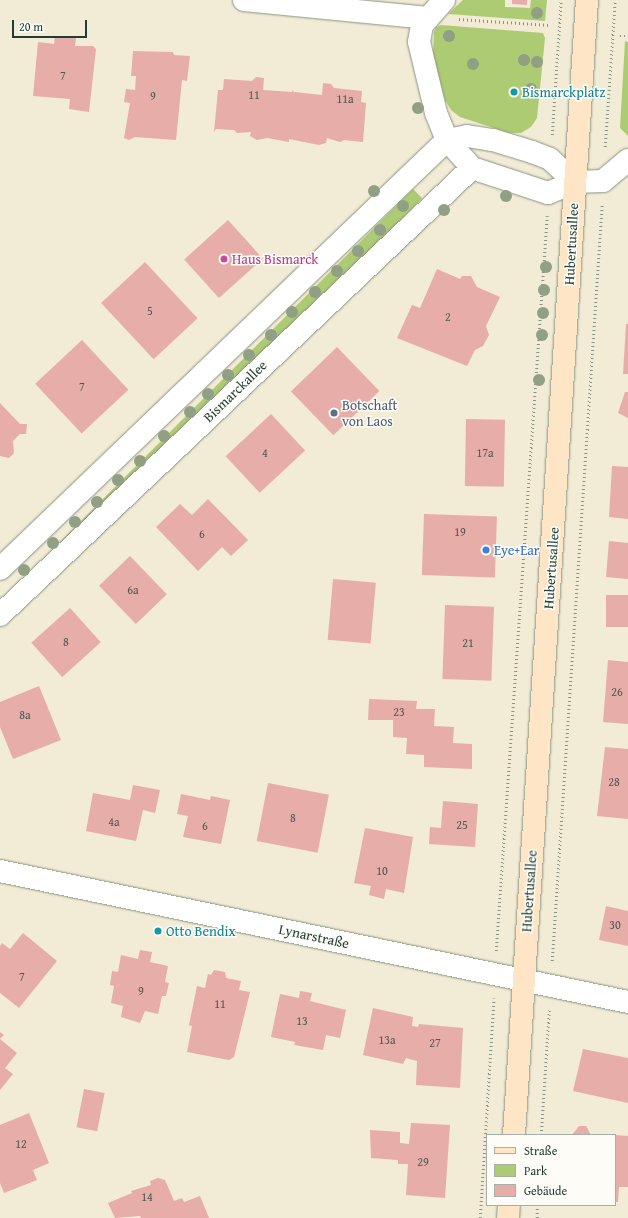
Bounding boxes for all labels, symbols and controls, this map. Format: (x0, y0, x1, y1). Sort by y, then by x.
scale bar (14, 12, 89, 38)
text: 20 m (19, 18, 43, 35)
house number: 7 (60, 69, 66, 83)
place label: Bismarckplatz (522, 84, 605, 100)
marker: Bismarckplatz (509, 87, 519, 97)
house number: 11 (248, 88, 260, 102)
house number: 9 (150, 89, 156, 103)
house number: 11a (336, 92, 354, 106)
street label: Hubertusallee (560, 203, 582, 285)
place label: Haus Bismarck (232, 251, 318, 267)
marker: Haus Bismarck (219, 254, 229, 264)
house number: 5 (147, 304, 153, 318)
house number: 2 (445, 310, 451, 324)
street label: Bismarckallee (200, 357, 270, 425)
house number: 7 (79, 380, 85, 394)
place label: Botschaft von Laos (342, 397, 397, 430)
marker: Botschaft von Laos (329, 408, 339, 418)
house number: 4 (262, 446, 268, 460)
house number: 17a (476, 446, 494, 460)
house number: 19 (454, 525, 466, 539)
street label: Hubertusallee (540, 526, 562, 610)
house number: 6 (199, 527, 205, 541)
place label: Eye+Ear (494, 542, 540, 558)
marker: Eye+Ear (481, 545, 491, 555)
house number: 6a (127, 583, 139, 597)
house number: 8 (63, 635, 69, 649)
house number: 21 (462, 636, 474, 650)
house number: 26 (611, 685, 623, 699)
house number: 23 (393, 705, 405, 719)
house number: 8a (19, 708, 31, 722)
house number: 28 (608, 775, 620, 789)
house number: 8 (290, 811, 296, 825)
house number: 4a (108, 815, 120, 829)
house number: 25 (456, 818, 468, 832)
house number: 6 (202, 819, 208, 833)
street label: Hubertusallee (518, 849, 540, 933)
house number: 10 (376, 864, 388, 878)
house number: 30 (609, 918, 621, 932)
street label: Lynarstraße (277, 920, 351, 952)
place label: Otto Bendix (166, 923, 236, 939)
marker: Otto Bendix (153, 926, 163, 936)
house number: 7 (19, 970, 25, 984)
house number: 9 (138, 984, 144, 998)
house number: 11 (214, 997, 226, 1011)
house number: 13 (296, 1014, 308, 1028)
house number: 13a (378, 1033, 396, 1047)
house number: 27 (429, 1036, 441, 1050)
legend (486, 1134, 616, 1206)
house number: 12 (15, 1137, 27, 1151)
text: Straße (524, 1142, 557, 1159)
house number: 29 (417, 1155, 429, 1169)
text: Park (524, 1162, 547, 1179)
text: Gebäude (524, 1182, 567, 1199)
house number: 14 (141, 1190, 153, 1204)

